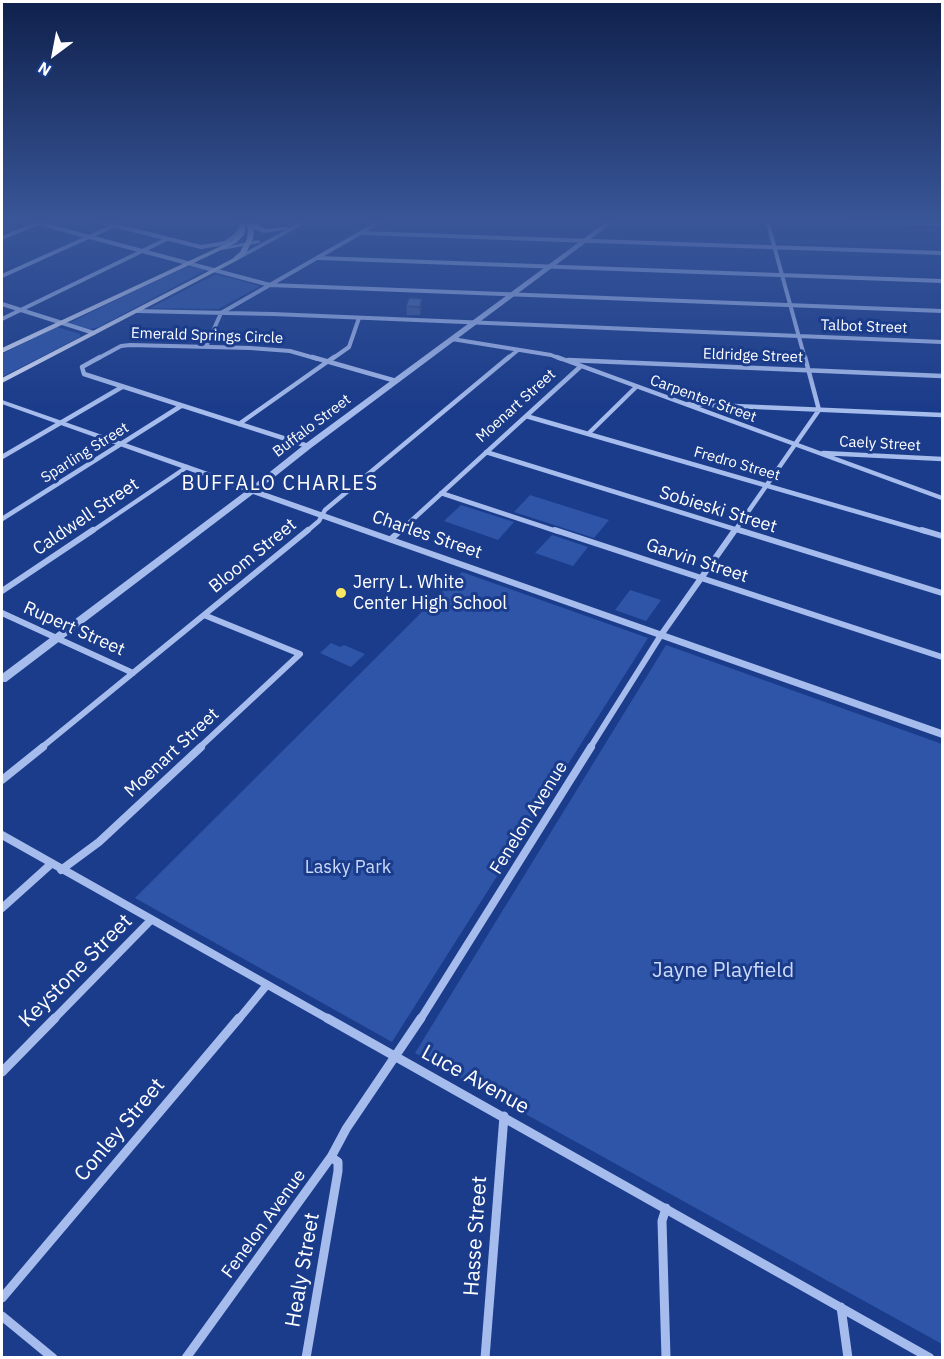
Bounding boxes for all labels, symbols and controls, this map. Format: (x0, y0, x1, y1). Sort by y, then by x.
north arrow (24, 24, 84, 84)
text: N (34, 58, 55, 81)
street label: Talbot Street (820, 316, 908, 338)
street label: Emerald Springs Circle (131, 324, 283, 348)
street label: Eldridge Street (703, 345, 803, 367)
street label: Moenart Street (473, 366, 559, 446)
street label: Carpenter Street (647, 371, 759, 427)
street label: Buffalo Street (269, 391, 355, 461)
street label: Sparling Street (38, 419, 132, 487)
street label: Caely Street (839, 433, 921, 455)
street label: Fredro Street (692, 443, 782, 485)
district label: BUFFALO CHARLES (181, 472, 379, 496)
street label: Caldwell Street (29, 474, 143, 560)
street label: Sobieski Street (657, 482, 779, 538)
street label: Charles Street (369, 506, 485, 564)
street label: Bloom Street (205, 514, 301, 598)
street label: Garvin Street (643, 534, 751, 588)
place label: Jerry L. White Center High School (353, 572, 507, 614)
marker: Jerry L. White Center High School (334, 586, 348, 600)
street label: Rupert Street (20, 597, 128, 661)
street label: Moenart Street (120, 704, 224, 802)
street label: Fenelon Avenue (486, 758, 572, 878)
park label: Lasky Park (305, 857, 391, 879)
street label: Keystone Street (14, 909, 138, 1033)
park label: Jayne Playfield (652, 958, 794, 984)
street label: Luce Avenue (417, 1040, 533, 1120)
street label: Conley Street (70, 1073, 170, 1187)
street label: Fenelon Avenue (217, 1165, 311, 1283)
street label: Hasse Street (459, 1175, 493, 1297)
street label: Healy Street (281, 1211, 325, 1329)

